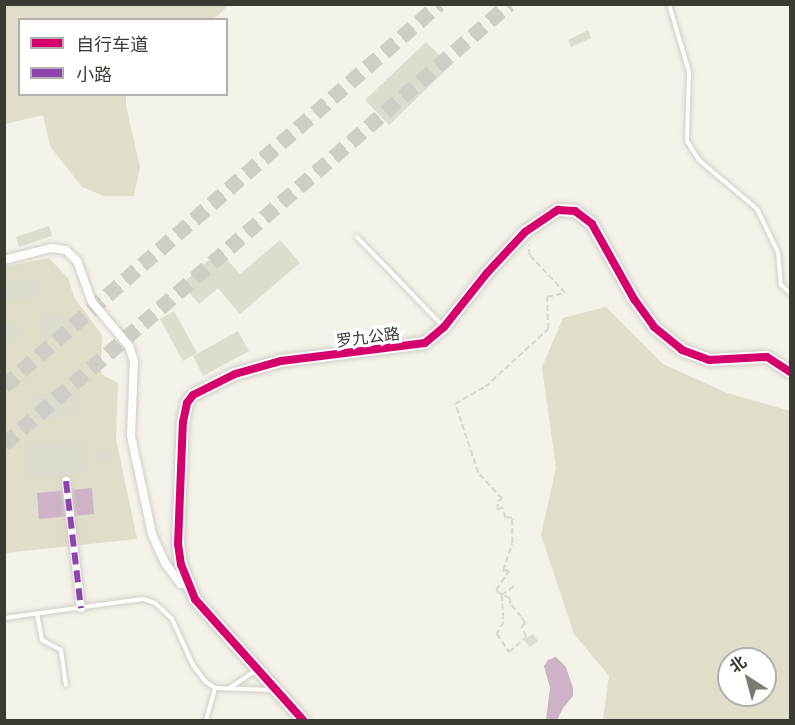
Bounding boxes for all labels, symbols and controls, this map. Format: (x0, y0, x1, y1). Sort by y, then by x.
legend (18, 18, 228, 96)
text: 自行车道 (76, 33, 148, 55)
text: 小路 (76, 63, 112, 85)
street label: 罗九公路 (335, 324, 401, 350)
north arrow (717, 647, 777, 707)
text: 北 (725, 651, 749, 676)

